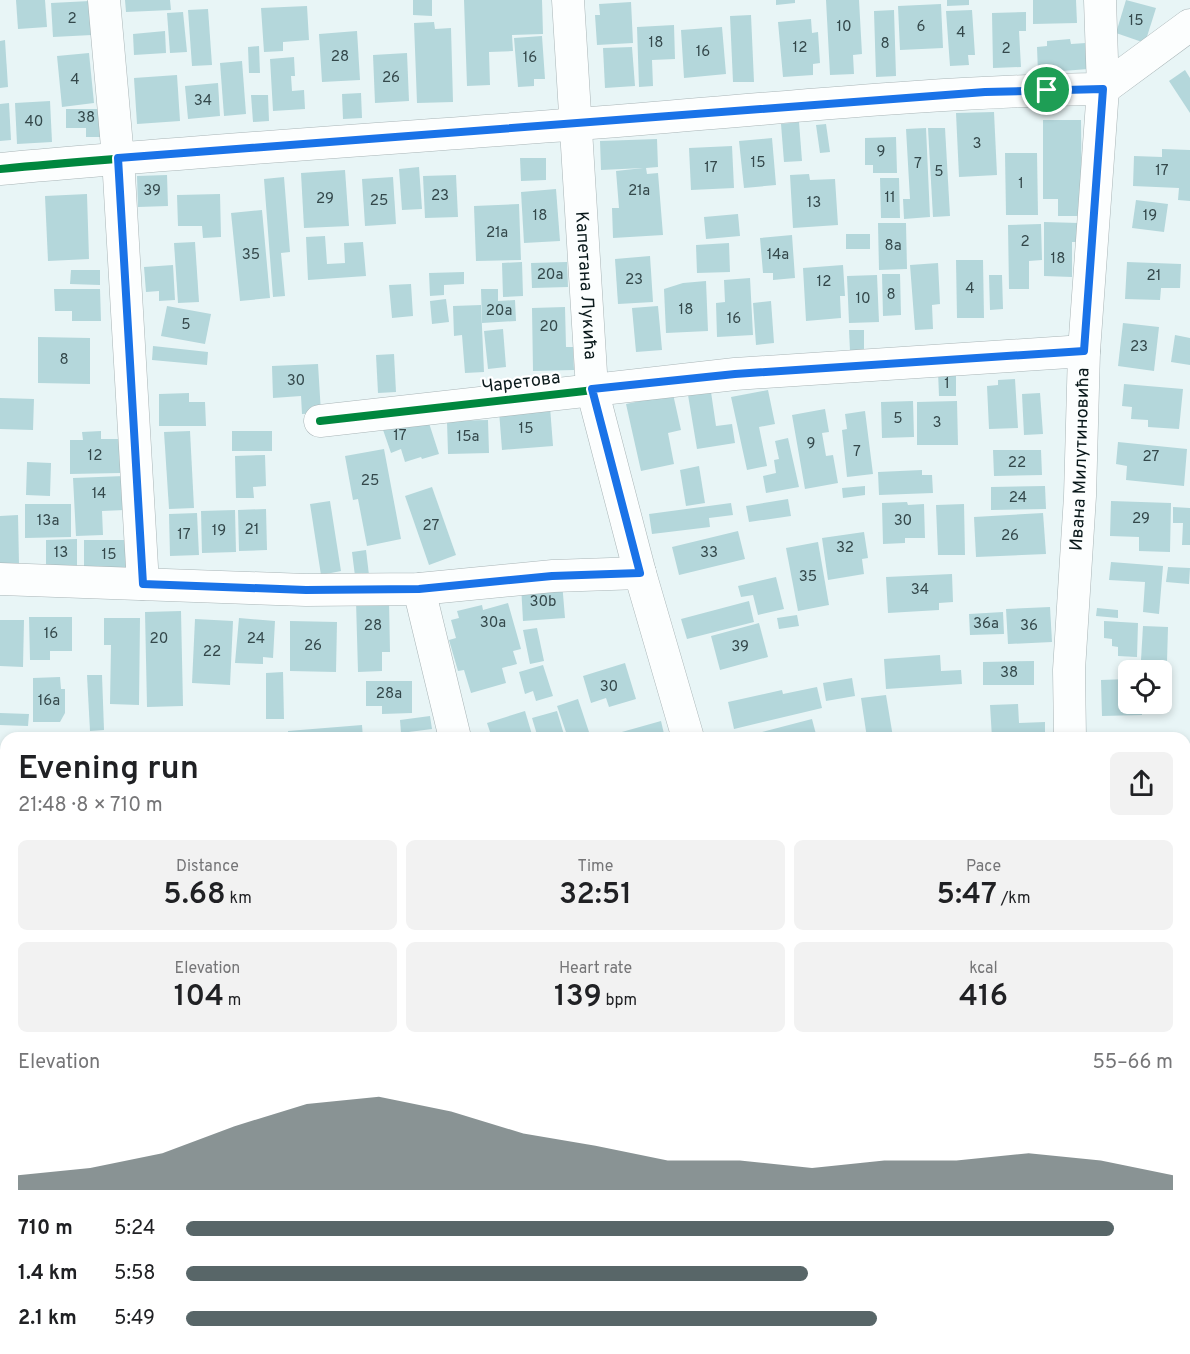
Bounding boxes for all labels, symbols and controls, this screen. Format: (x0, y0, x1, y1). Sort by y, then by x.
house number: 2 (67, 10, 77, 29)
house number: 15 (1129, 12, 1143, 31)
house number: 10 (836, 18, 852, 37)
house number: 6 (917, 18, 926, 37)
house number: 4 (956, 24, 966, 43)
house number: 18 (649, 34, 663, 53)
house number: 8 (880, 35, 890, 54)
house number: 12 (793, 39, 807, 58)
house number: 2 (1001, 40, 1011, 59)
house number: 16 (696, 43, 710, 62)
house number: 28 (331, 48, 349, 67)
house number: 16 (523, 49, 537, 68)
pin (1021, 64, 1072, 115)
house number: 26 (382, 69, 400, 88)
house number: 4 (70, 71, 80, 90)
icon: arrive (1030, 73, 1063, 106)
house number: 34 (194, 92, 212, 111)
house number: 38 (77, 109, 95, 128)
house number: 40 (25, 113, 43, 132)
house number: 3 (972, 135, 982, 154)
house number: 9 (877, 143, 885, 162)
house number: 15 (751, 154, 765, 173)
house number: 7 (914, 155, 922, 174)
house number: 17 (704, 159, 718, 178)
house number: 17 (1155, 162, 1169, 181)
house number: 5 (934, 163, 944, 182)
house number: 1 (1018, 175, 1024, 194)
house number: 39 (143, 182, 161, 201)
house number: 21a (628, 182, 650, 201)
house number: 23 (431, 187, 449, 206)
house number: 11 (884, 189, 896, 208)
house number: 29 (316, 190, 334, 209)
house number: 25 (370, 192, 388, 211)
house number: 13 (807, 194, 821, 213)
house number: 18 (533, 207, 547, 226)
house number: 19 (1143, 207, 1157, 226)
street label: Капетана Лукића (570, 211, 602, 360)
house number: 21a (486, 224, 508, 243)
house number: 2 (1020, 233, 1030, 252)
house number: 8a (884, 237, 902, 256)
house number: 35 (242, 246, 260, 265)
house number: 14a (767, 246, 789, 265)
house number: 18 (1051, 250, 1065, 269)
house number: 20a (537, 266, 563, 285)
house number: 21 (1147, 267, 1161, 286)
house number: 23 (625, 271, 643, 290)
house number: 12 (817, 273, 831, 292)
house number: 4 (965, 280, 975, 299)
house number: 8 (886, 286, 896, 305)
house number: 10 (855, 290, 871, 309)
house number: 18 (679, 301, 693, 320)
house number: 20a (486, 302, 512, 321)
house number: 16 (727, 310, 741, 329)
house number: 5 (181, 316, 191, 335)
house number: 20 (540, 318, 558, 337)
house number: 23 (1130, 338, 1148, 357)
house number: 8 (59, 351, 69, 370)
street label: Чаретова (480, 367, 562, 399)
street label: Ивана Милутиновића (1065, 367, 1095, 552)
house number: 30 (287, 372, 305, 391)
house number: 1 (944, 375, 950, 394)
house number: 5 (893, 410, 903, 429)
house number: 3 (932, 414, 942, 433)
house number: 15 (519, 420, 533, 439)
house number: 17 (393, 427, 407, 446)
house number: 15a (457, 428, 479, 447)
house number: 9 (807, 435, 815, 454)
house number: 7 (853, 443, 861, 462)
house number: 12 (88, 447, 102, 466)
house number: 27 (1143, 448, 1160, 467)
house number: 22 (1008, 454, 1026, 473)
house number: 25 (361, 472, 379, 491)
house number: 14 (92, 485, 106, 504)
house number: 24 (1009, 489, 1027, 508)
house number: 29 (1132, 510, 1150, 529)
house number: 13a (37, 512, 59, 531)
house number: 30 (894, 512, 912, 531)
house number: 27 (423, 517, 440, 536)
house number: 21 (245, 521, 259, 540)
house number: 19 (212, 522, 226, 541)
house number: 17 (177, 526, 191, 545)
house number: 26 (1001, 527, 1019, 546)
house number: 32 (836, 539, 854, 558)
house number: 13 (54, 544, 68, 563)
house number: 33 (700, 544, 718, 563)
house number: 15 (102, 546, 116, 565)
house number: 35 (799, 568, 817, 587)
house number: 34 (911, 581, 929, 600)
house number: 30b (530, 593, 556, 612)
house number: 30a (480, 614, 506, 633)
house number: 36a (973, 615, 999, 634)
house number: 28 (364, 617, 382, 636)
house number: 36 (1020, 617, 1038, 636)
house number: 16 (44, 625, 58, 644)
house number: 20 (150, 630, 168, 649)
house number: 24 (247, 630, 265, 649)
house number: 26 (304, 637, 322, 656)
house number: 39 (731, 638, 749, 657)
house number: 22 (203, 643, 221, 662)
map controls (1118, 660, 1172, 714)
button: locate (1118, 660, 1172, 714)
house number: 38 (1000, 664, 1018, 683)
house number: 30 (600, 678, 618, 697)
house number: 28a (376, 685, 402, 704)
house number: 16a (38, 692, 60, 711)
text: Evening run (18, 749, 199, 791)
button: share (1110, 752, 1173, 815)
text: 21:48 · 8 × 710 m (18, 793, 163, 819)
text: Distance (176, 857, 239, 877)
text: Time (578, 857, 613, 877)
text: Pace (966, 857, 1001, 877)
text: 5.68 (163, 877, 226, 914)
text: 32:51 (559, 877, 632, 914)
text: 5:47 (936, 877, 997, 914)
text: km (226, 889, 252, 909)
text: /km (997, 889, 1031, 909)
text: Elevation (175, 959, 240, 979)
text: Heart rate (559, 959, 632, 979)
text: kcal (969, 959, 998, 979)
text: 104 (174, 979, 224, 1016)
text: 139 (554, 979, 602, 1016)
text: 416 (959, 979, 1008, 1016)
text: m (224, 991, 241, 1011)
text: bpm (602, 991, 637, 1011)
text: Elevation (18, 1050, 100, 1076)
text: 55–66 m (1092, 1050, 1173, 1076)
text: 710 m (18, 1216, 73, 1242)
text: 5:24 (114, 1216, 155, 1242)
text: 1.4 km (18, 1261, 78, 1287)
text: 5:58 (114, 1261, 156, 1287)
text: 2.1 km (18, 1306, 77, 1332)
text: 5:49 (114, 1306, 155, 1332)

